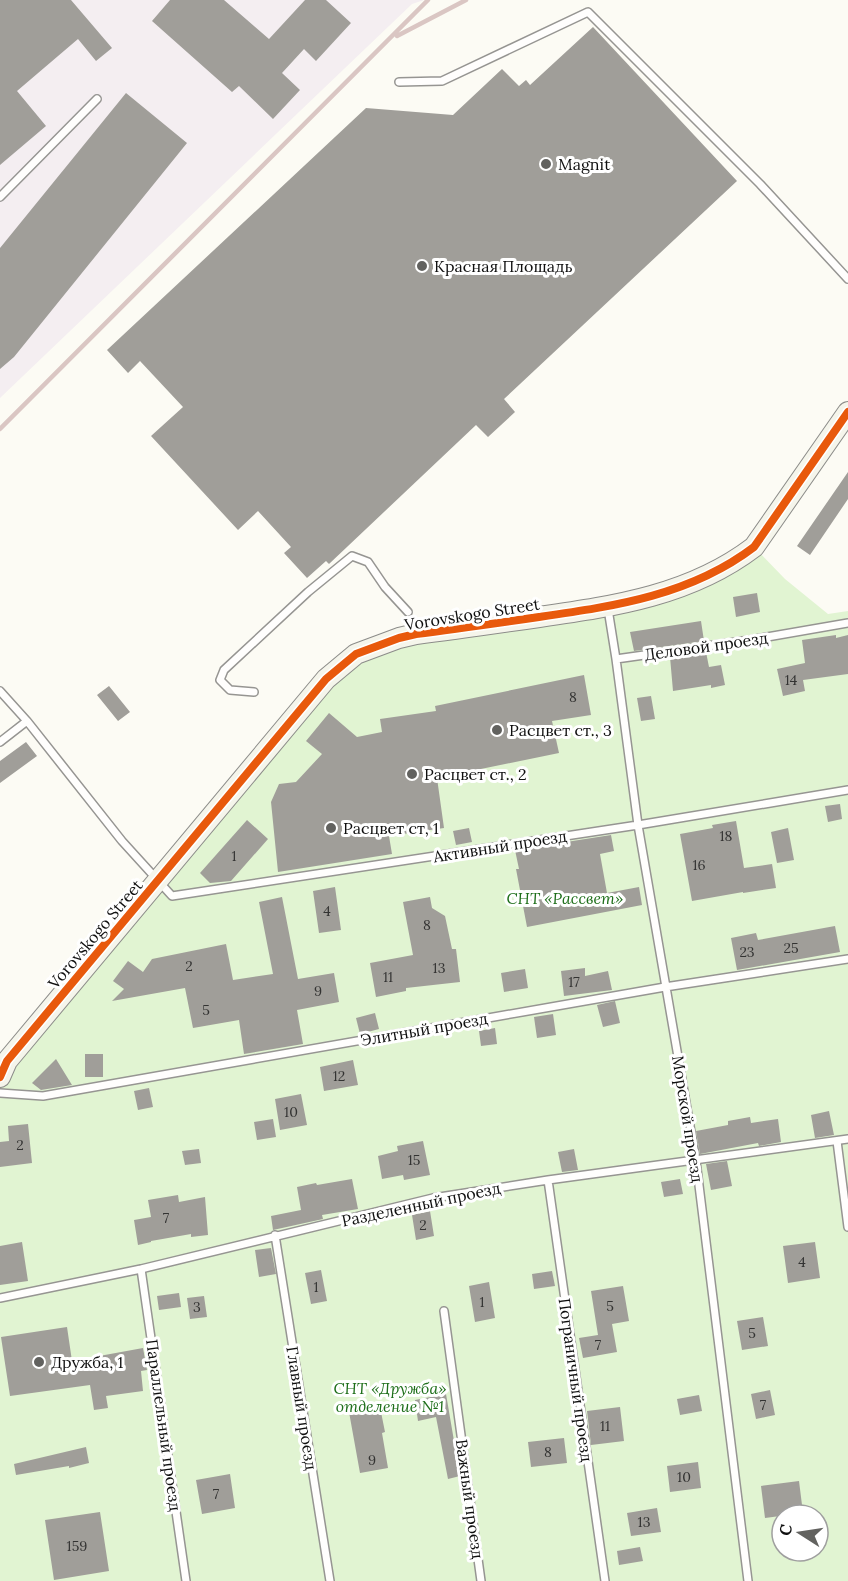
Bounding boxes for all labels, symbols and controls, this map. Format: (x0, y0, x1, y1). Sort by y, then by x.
place label: Magnit (558, 154, 611, 174)
marker: Magnit (539, 157, 553, 171)
place label: Красная Площадь (434, 256, 573, 276)
marker: Красная Площадь (415, 259, 429, 273)
street label: Vorovskogo Street (402, 593, 542, 635)
street label: Деловой проезд (643, 627, 770, 665)
house number: 14 (785, 671, 798, 689)
house number: 8 (569, 688, 577, 706)
place label: Расцвет ст., 3 (509, 720, 612, 740)
marker: Расцвет ст., 3 (490, 723, 504, 737)
place label: Расцвет ст., 2 (424, 764, 527, 784)
marker: Расцвет ст., 2 (405, 767, 419, 781)
place label: Расцвет ст, 1 (343, 818, 439, 838)
marker: Расцвет ст, 1 (324, 821, 338, 835)
street label: Активный проезд (431, 825, 569, 867)
house number: 18 (720, 827, 733, 845)
house number: 1 (231, 847, 237, 865)
house number: 16 (692, 856, 706, 874)
street label: Vorovskogo Street (43, 875, 147, 993)
park label: СНТ «Рассвет» (507, 888, 623, 908)
house number: 4 (323, 902, 331, 920)
house number: 8 (423, 916, 431, 934)
house number: 25 (783, 939, 799, 957)
house number: 23 (739, 943, 755, 961)
house number: 2 (185, 957, 193, 975)
house number: 13 (433, 959, 446, 977)
house number: 11 (383, 968, 393, 986)
house number: 17 (568, 973, 580, 991)
house number: 9 (314, 982, 322, 1000)
house number: 5 (202, 1001, 210, 1019)
street label: Элитный проезд (359, 1008, 490, 1050)
street label: Морской проезд (668, 1054, 708, 1185)
house number: 12 (333, 1067, 345, 1085)
house number: 10 (284, 1103, 298, 1121)
house number: 2 (16, 1136, 24, 1154)
house number: 15 (408, 1151, 420, 1169)
street label: Разделенный проезд (340, 1177, 503, 1231)
house number: 7 (163, 1209, 170, 1227)
house number: 2 (419, 1216, 427, 1234)
house number: 4 (798, 1253, 806, 1271)
house number: 1 (313, 1278, 319, 1296)
house number: 1 (479, 1293, 485, 1311)
street label: Пограничный проезд (555, 1297, 597, 1464)
house number: 5 (606, 1297, 614, 1315)
house number: 3 (193, 1298, 201, 1316)
house number: 5 (748, 1324, 756, 1342)
house number: 7 (595, 1336, 602, 1354)
street label: Параллельный проезд (142, 1338, 186, 1513)
street label: Главный проезд (282, 1345, 322, 1472)
place label: Дружба, 1 (51, 1352, 124, 1372)
marker: Дружба, 1 (32, 1355, 46, 1369)
park label: СНТ «Дружба» отделение №1 (333, 1378, 447, 1416)
house number: 7 (760, 1396, 767, 1414)
house number: 11 (600, 1417, 610, 1435)
street label: Важный проезд (452, 1438, 488, 1561)
house number: 8 (544, 1443, 552, 1461)
house number: 9 (368, 1451, 376, 1469)
house number: 10 (677, 1468, 691, 1486)
house number: 7 (213, 1485, 220, 1503)
north arrow (770, 1503, 830, 1563)
house number: 13 (638, 1513, 651, 1531)
text: С (774, 1522, 796, 1537)
house number: 159 (67, 1537, 87, 1555)

